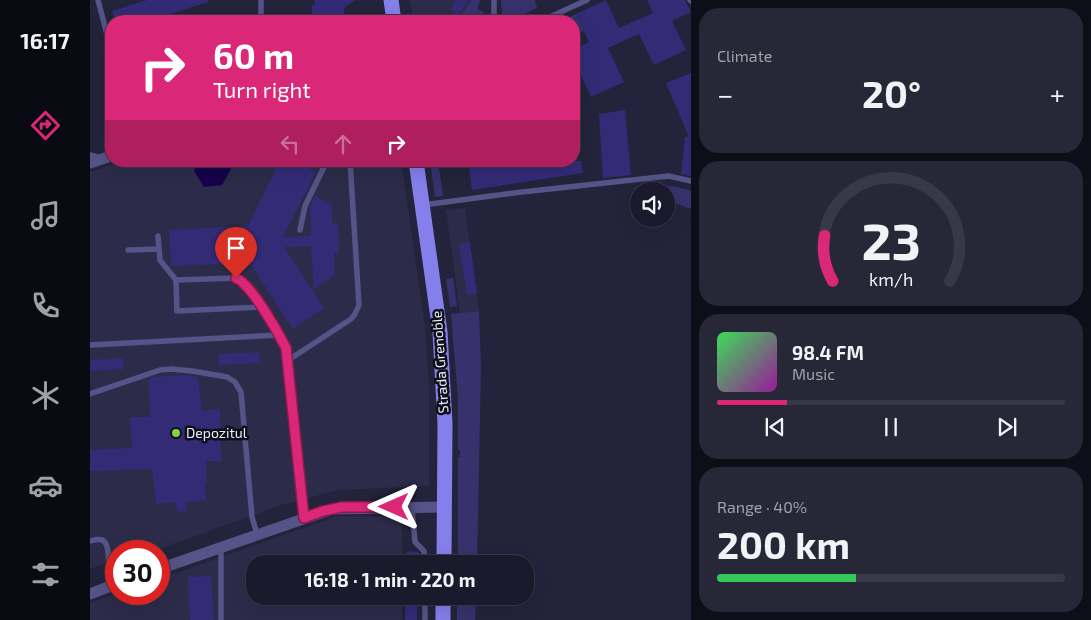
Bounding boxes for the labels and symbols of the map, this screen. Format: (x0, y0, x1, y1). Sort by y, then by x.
pin (215, 227, 257, 278)
street label: Strada Grenoble (427, 310, 452, 414)
place label: Depozitul (186, 424, 248, 441)
marker: Depozitul (170, 427, 182, 439)
position arrow (367, 480, 419, 532)
speed limit sign: 30 (105, 540, 170, 605)

